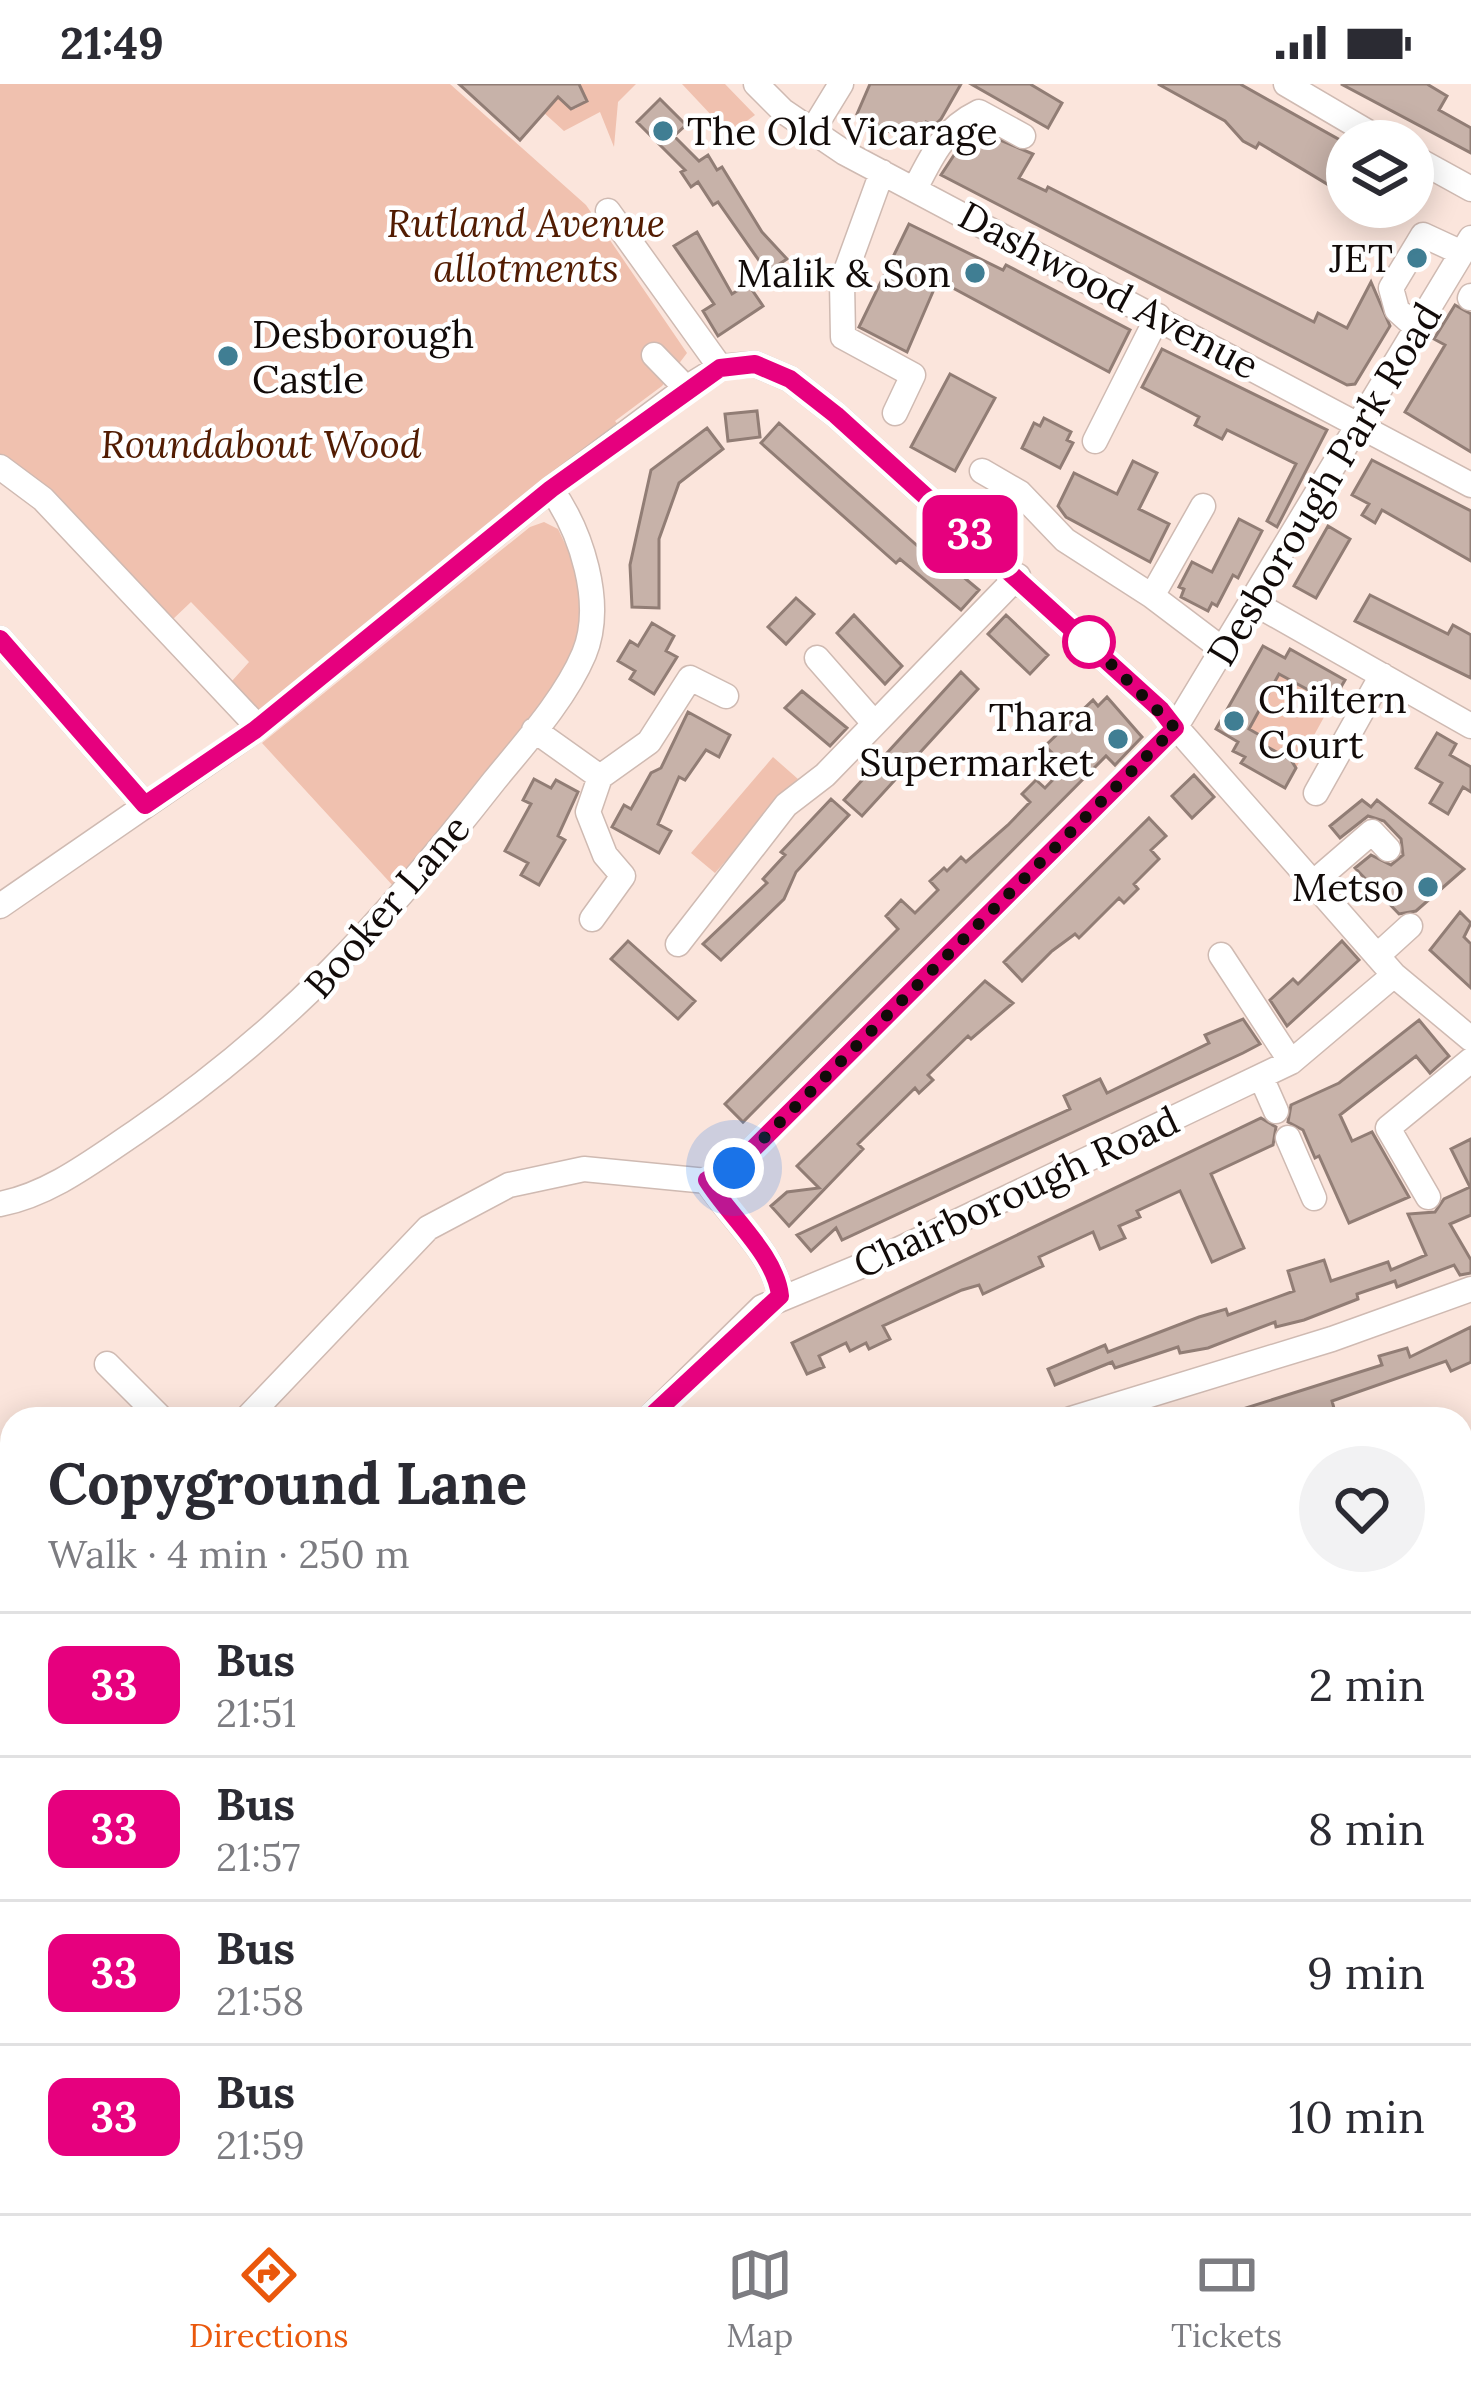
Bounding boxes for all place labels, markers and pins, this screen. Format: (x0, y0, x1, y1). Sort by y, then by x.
place label: The Old Vicarage (687, 106, 998, 156)
marker: The Old Vicarage (650, 118, 676, 144)
place label: JET (1328, 233, 1393, 283)
marker: JET (1404, 245, 1430, 271)
place label: Malik & Son (736, 248, 951, 298)
marker: Malik & Son (962, 260, 988, 286)
place label: Desborough Castle (252, 309, 474, 404)
marker: Desborough Castle (215, 343, 241, 369)
unlabelled marker (1064, 617, 1114, 667)
place label: Chiltern Court (1258, 674, 1407, 769)
place label: Thara Supermarket (859, 692, 1094, 787)
marker: Chiltern Court (1221, 708, 1247, 734)
marker: Thara Supermarket (1105, 726, 1131, 752)
place label: Metso (1292, 862, 1404, 912)
marker: Metso (1415, 874, 1441, 900)

